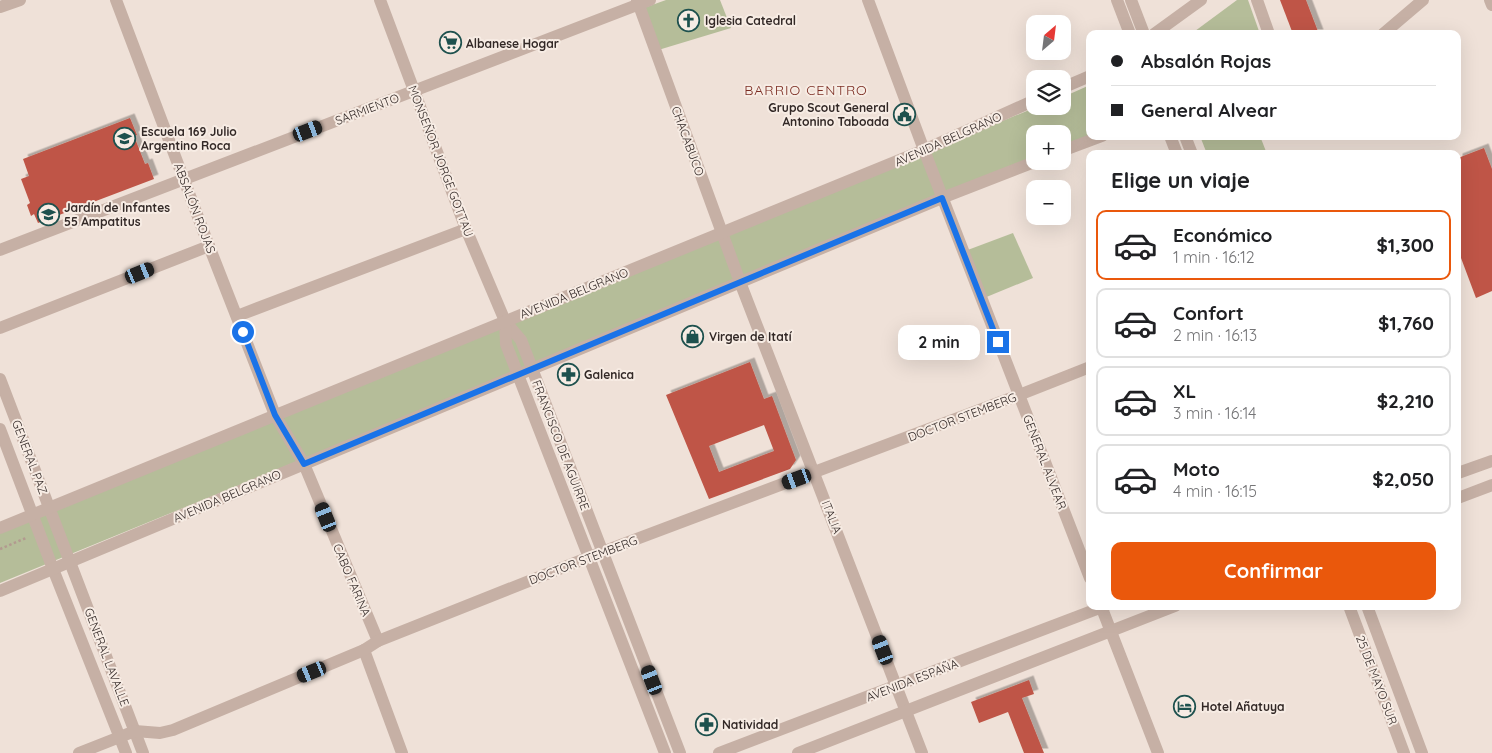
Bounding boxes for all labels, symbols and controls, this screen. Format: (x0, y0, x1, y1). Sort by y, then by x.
church icon: Iglesia Catedral (677, 8, 701, 32)
place label: Iglesia Catedral (705, 13, 796, 28)
north arrow (1026, 15, 1071, 60)
map controls (1026, 15, 1071, 225)
supermarket icon: Albanese Hogar (438, 31, 462, 55)
place label: Albanese Hogar (466, 36, 559, 51)
text: Absalón Rojas (1141, 49, 1271, 73)
button: layers (1026, 70, 1071, 115)
district label: BARRIO CENTRO (744, 81, 868, 99)
street label: MONSEÑOR JORGE GOTTAU (405, 83, 477, 239)
street label: SARMIENTO (333, 90, 401, 128)
text: General Alvear (1141, 98, 1277, 122)
place label: Grupo Scout General Antonino Taboada (768, 100, 889, 129)
public building icon: Grupo Scout General Antonino Taboada (893, 102, 917, 126)
street label: CHACABUCO (668, 104, 708, 178)
street label: AVENIDA BELGRANO (892, 109, 1004, 169)
car (291, 119, 324, 143)
place label: Escuela 169 Julio Argentino Roca (141, 124, 237, 153)
button: + (1026, 125, 1071, 170)
school or university icon: Escuela 169 Julio Argentino Roca (113, 126, 137, 150)
street label: ABSALÓN ROJAS (171, 161, 219, 256)
text: Elige un viaje (1111, 166, 1250, 194)
button: − (1026, 180, 1071, 225)
place label: Jardín de Infantes 55 Ampatitus (64, 200, 170, 229)
school or university icon: Jardín de Infantes 55 Ampatitus (36, 202, 60, 226)
icon: car (1113, 223, 1158, 268)
text: Económico (1173, 223, 1272, 247)
text: $1,300 (1377, 233, 1434, 257)
text: 1 min · 16:12 (1173, 247, 1255, 267)
car (123, 260, 156, 286)
street label: AVENIDA BELGRANO (518, 264, 630, 322)
icon: car (1113, 301, 1158, 346)
text: Confort (1173, 301, 1244, 325)
text: $1,760 (1378, 311, 1434, 335)
route start (232, 321, 254, 343)
shop icon: Virgen de Itatí (681, 324, 705, 348)
callout: 2 min (898, 324, 980, 360)
text: 2 min · 16:13 (1173, 325, 1257, 345)
place label: Virgen de Itatí (709, 329, 793, 344)
route end (987, 331, 1009, 353)
text: 2 min (918, 332, 960, 352)
pharmacy icon: Galenica (556, 362, 580, 386)
place label: Galenica (584, 367, 634, 382)
street label: FRANCISCO DE AGUIRRE (529, 378, 593, 512)
icon: car (1113, 379, 1158, 424)
text: XL (1173, 379, 1196, 403)
street label: DOCTOR STEMBERG (906, 389, 1018, 445)
text: $2,210 (1377, 389, 1434, 413)
text: 3 min · 16:14 (1173, 403, 1257, 423)
street label: GENERAL ALVEAR (1020, 412, 1070, 512)
street label: GENERAL PAZ (9, 418, 51, 497)
icon: car (1113, 457, 1158, 502)
text: Moto (1173, 457, 1220, 481)
street label: AVENIDA BELGRANO (171, 466, 283, 526)
car (780, 467, 813, 491)
text: $2,050 (1372, 467, 1434, 491)
text: 4 min · 16:15 (1173, 481, 1257, 501)
street label: ITALIA (819, 498, 845, 536)
car (313, 500, 338, 534)
street label: DOCTOR STEMBERG (527, 532, 639, 588)
street label: CABO FARINA (330, 541, 374, 619)
button: Confirmar (1111, 542, 1436, 600)
street label: GENERAL LAVALLE (81, 606, 133, 708)
car (870, 633, 895, 667)
street label: 25 DE MAYO SUR (1353, 633, 1401, 727)
street label: AVENIDA ESPAÑA (864, 655, 960, 704)
car (295, 659, 328, 685)
car (639, 663, 664, 697)
hotel icon: Hotel Añatuya (1173, 694, 1197, 718)
place label: Hotel Añatuya (1201, 699, 1285, 714)
pharmacy icon: Natividad (694, 712, 718, 736)
place label: Natividad (722, 717, 778, 732)

